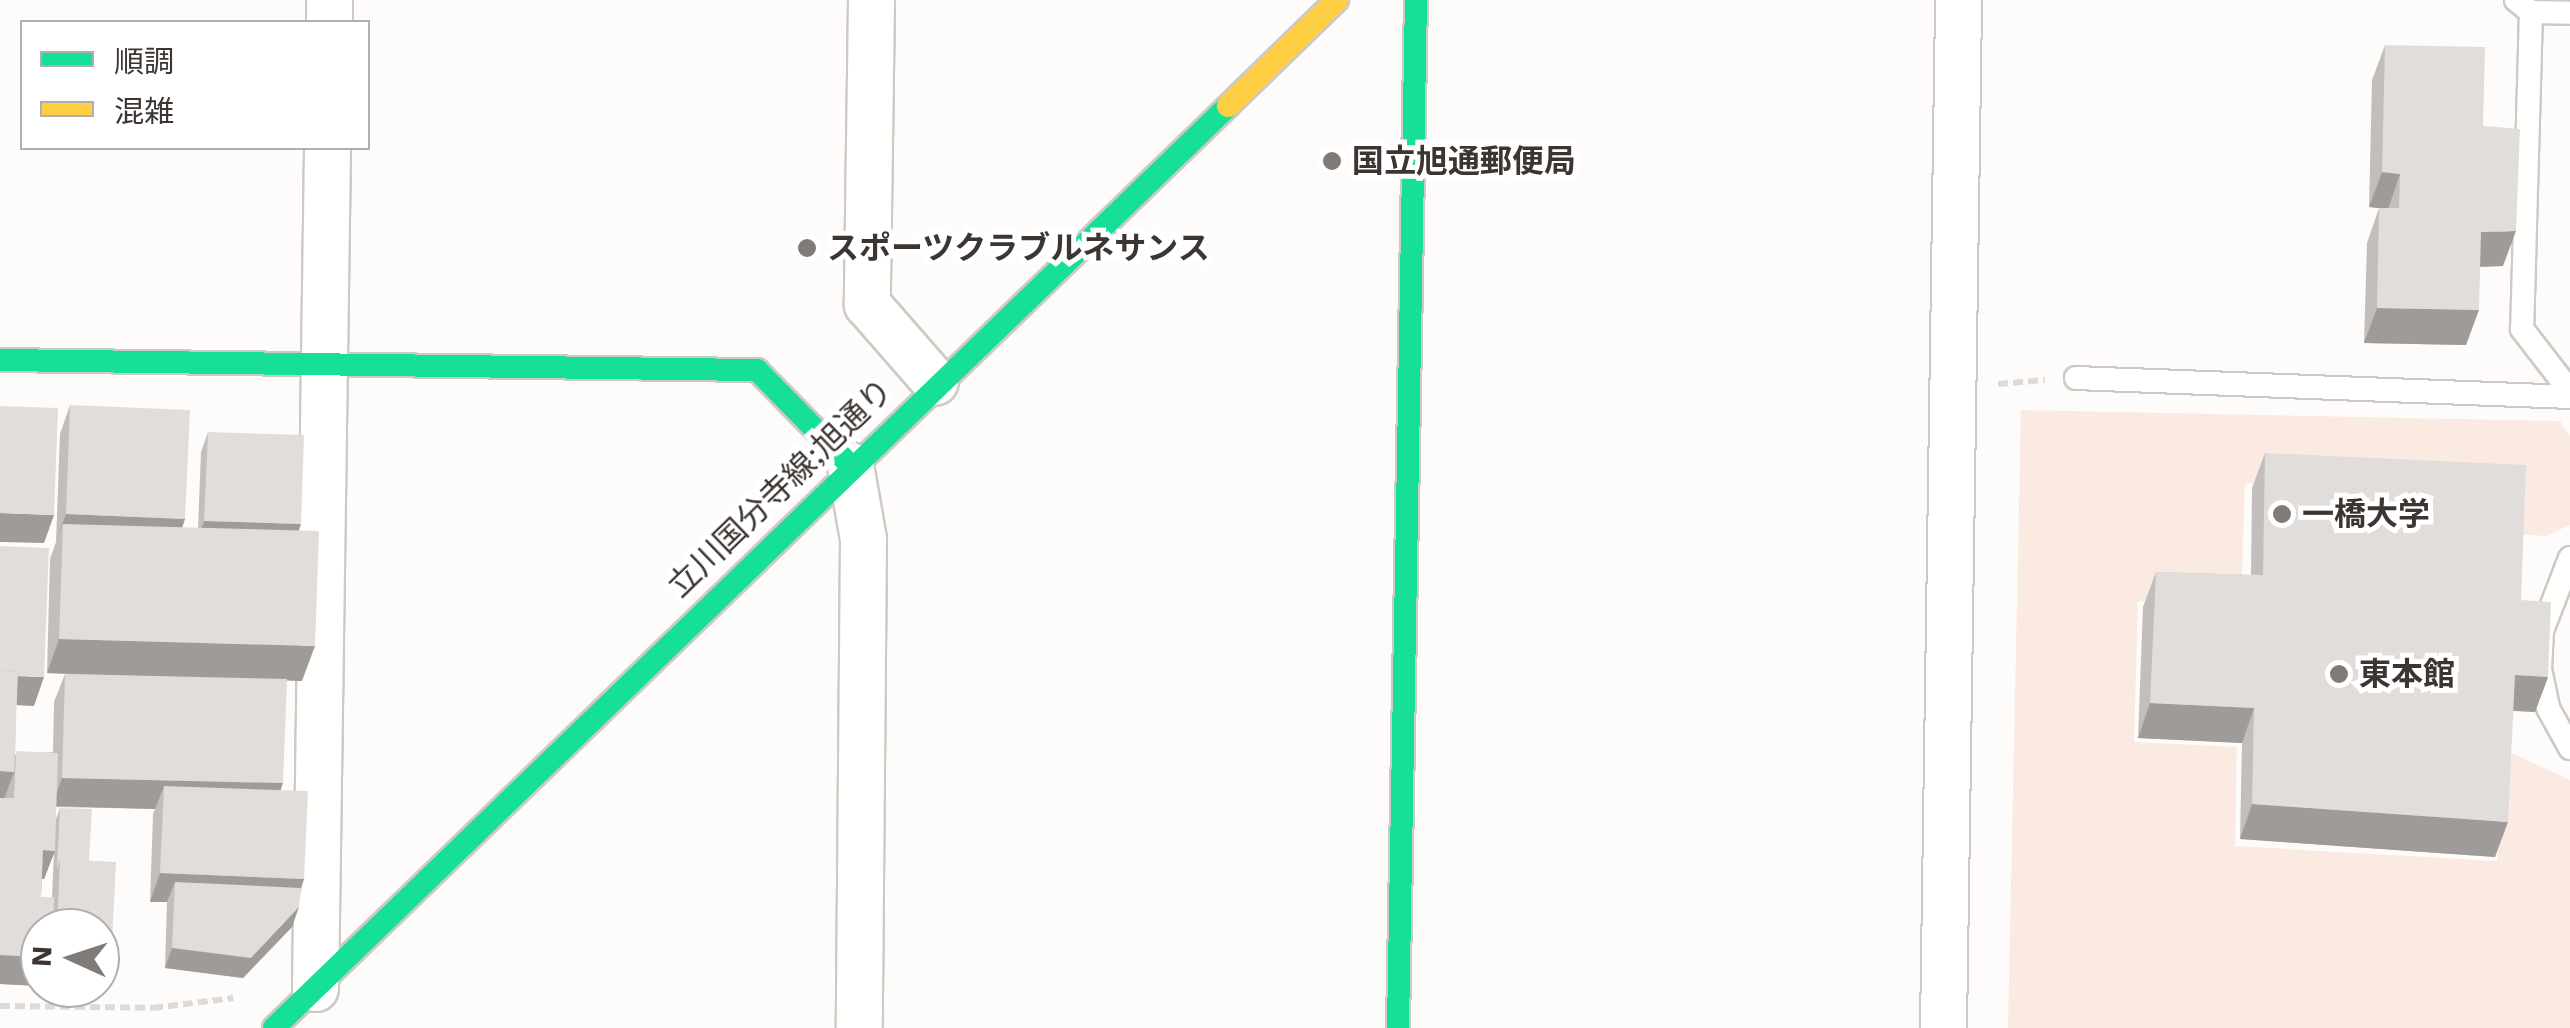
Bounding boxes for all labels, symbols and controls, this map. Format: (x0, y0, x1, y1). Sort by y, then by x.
legend (20, 20, 370, 150)
text: 順調 (114, 44, 174, 79)
text: 混雑 (114, 94, 174, 129)
place label: 国立旭通郵便局 (1352, 142, 1576, 180)
marker: 国立旭通郵便局 (1321, 150, 1343, 172)
place label: スポーツクラブルネサンス (827, 229, 1211, 267)
marker: スポーツクラブルネサンス (796, 237, 818, 259)
street label: 立川国分寺線;旭通り (660, 371, 900, 605)
place label: 一橋大学 (2302, 495, 2430, 533)
marker: 一橋大学 (2271, 503, 2293, 525)
place label: 東本館 (2359, 655, 2455, 693)
marker: 東本館 (2328, 663, 2350, 685)
north arrow (20, 908, 120, 1008)
text: N (25, 945, 59, 968)

